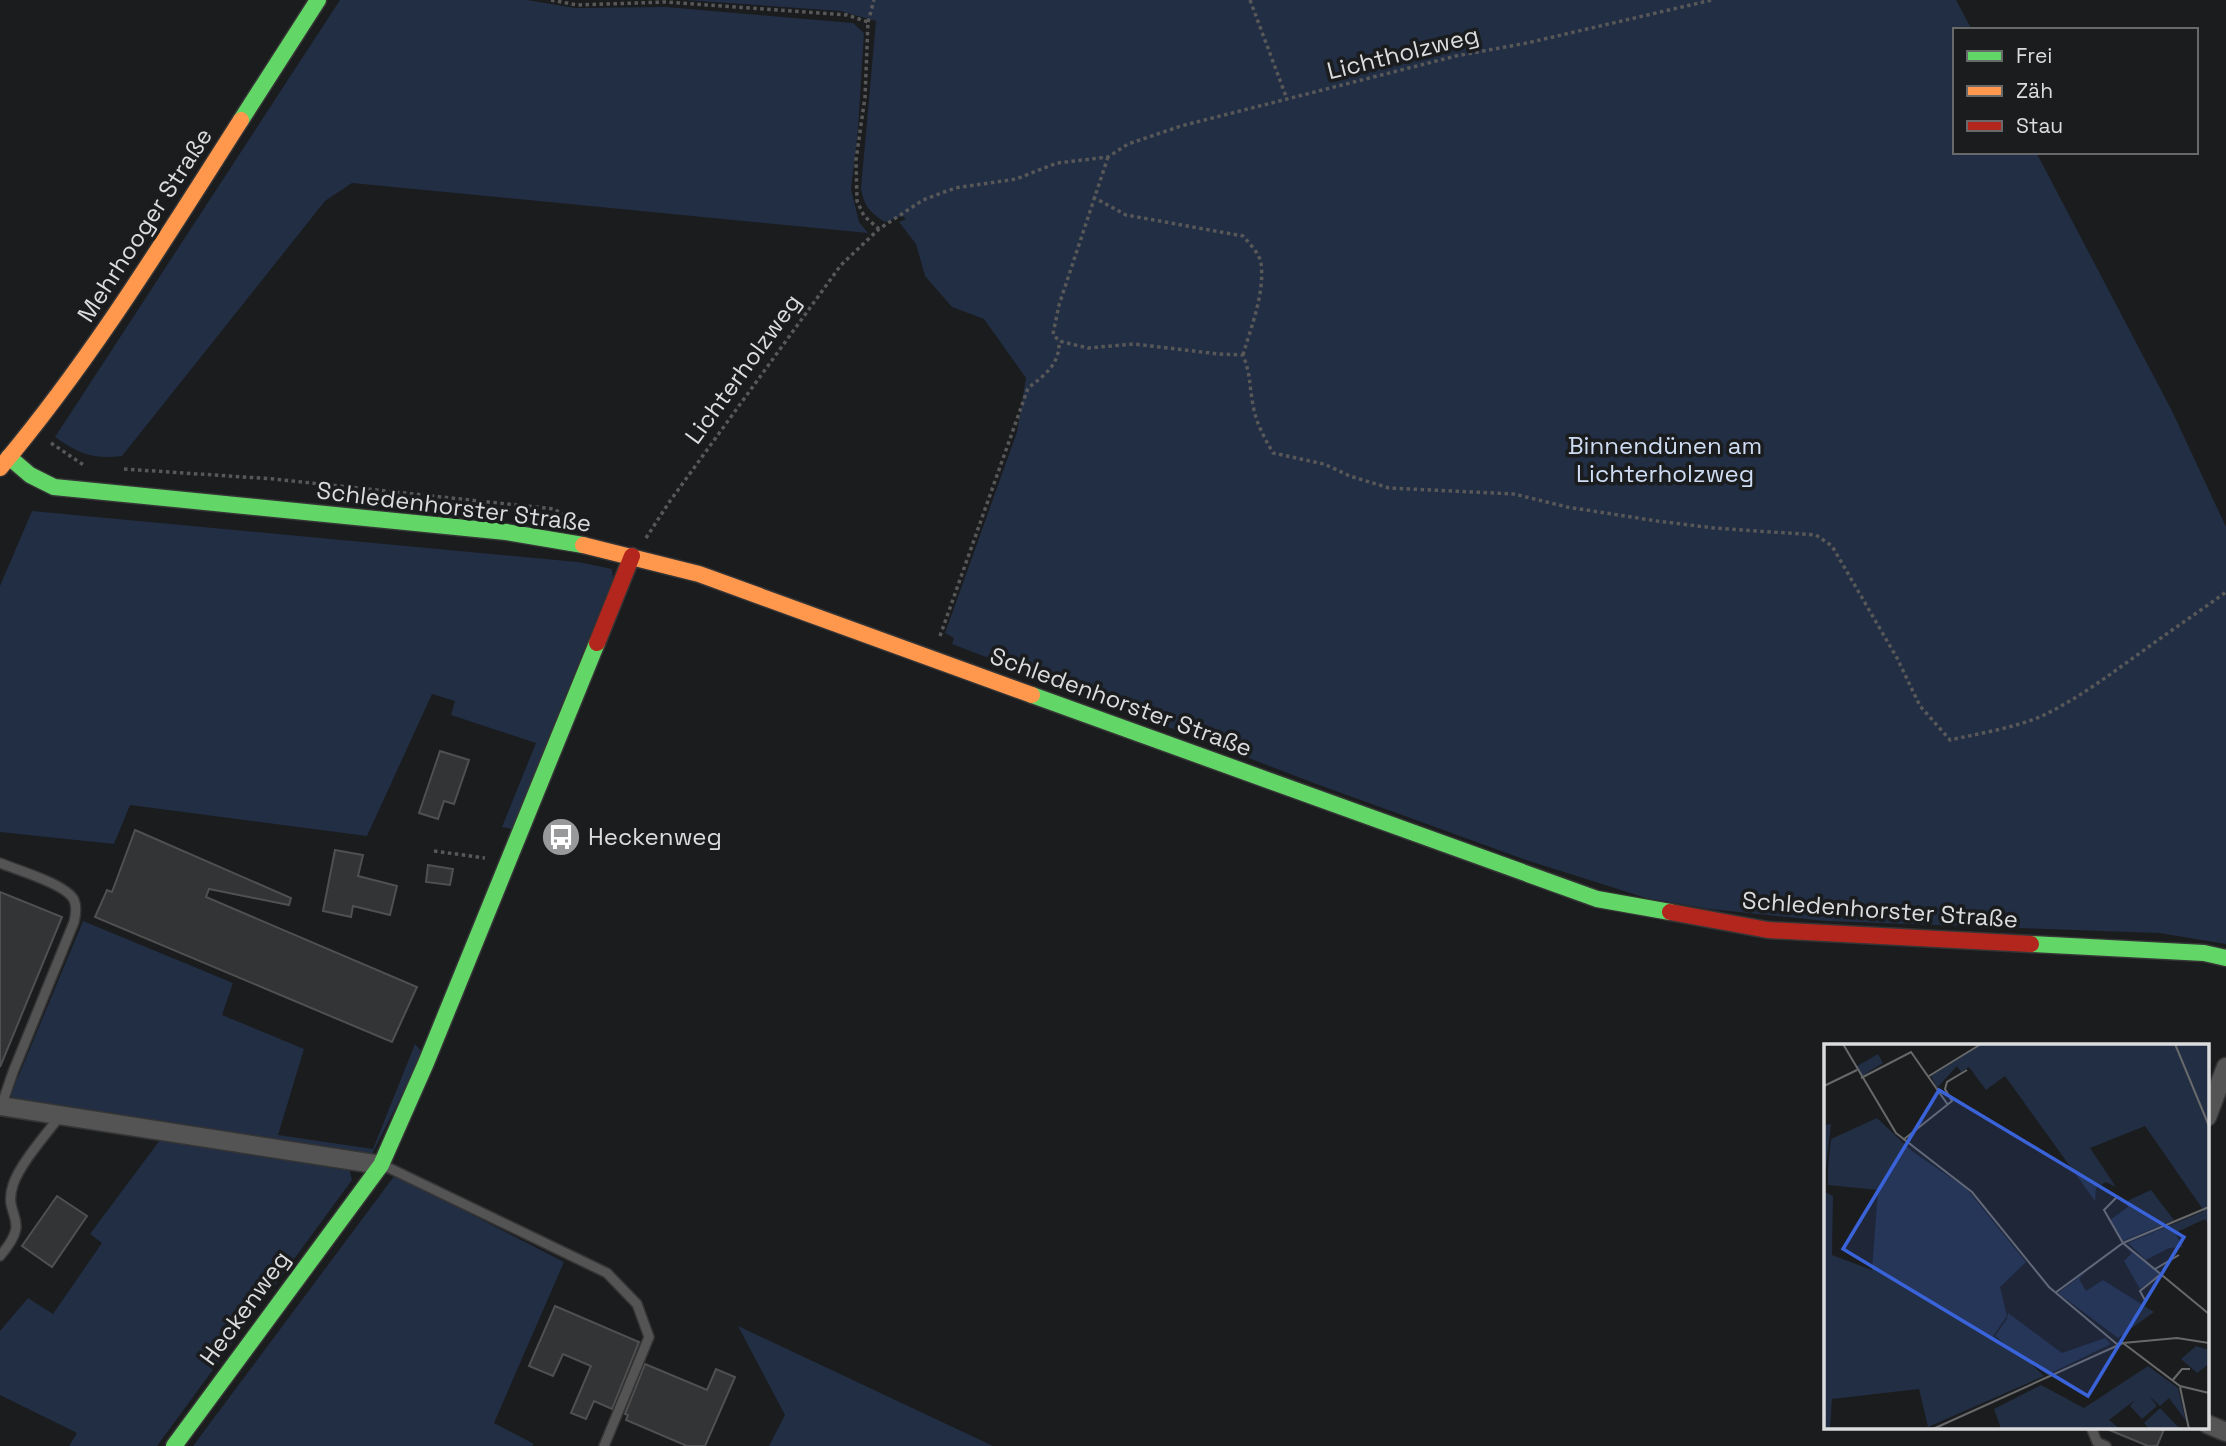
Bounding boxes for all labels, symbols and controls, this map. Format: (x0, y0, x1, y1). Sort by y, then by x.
street label: Lichtholzweg (1324, 19, 1482, 86)
legend (1953, 28, 2198, 154)
text: Frei (2016, 42, 2052, 69)
text: Zäh (2016, 77, 2053, 104)
text: Stau (2016, 112, 2063, 139)
street label: Mehrhooger Straße (70, 122, 219, 328)
street label: Lichterholzweg (678, 288, 807, 450)
park label: Binnendünen am Lichterholzweg (1568, 430, 1762, 489)
street label: Schledenhorster Straße (315, 474, 593, 539)
street label: Schledenhorster Straße (986, 640, 1256, 763)
bus stop icon: Heckenweg (540, 816, 582, 858)
place label: Heckenweg (588, 821, 722, 852)
street label: Schledenhorster Straße (1741, 884, 2019, 935)
inset map (1824, 1044, 2208, 1428)
street label: Heckenweg (193, 1244, 297, 1371)

